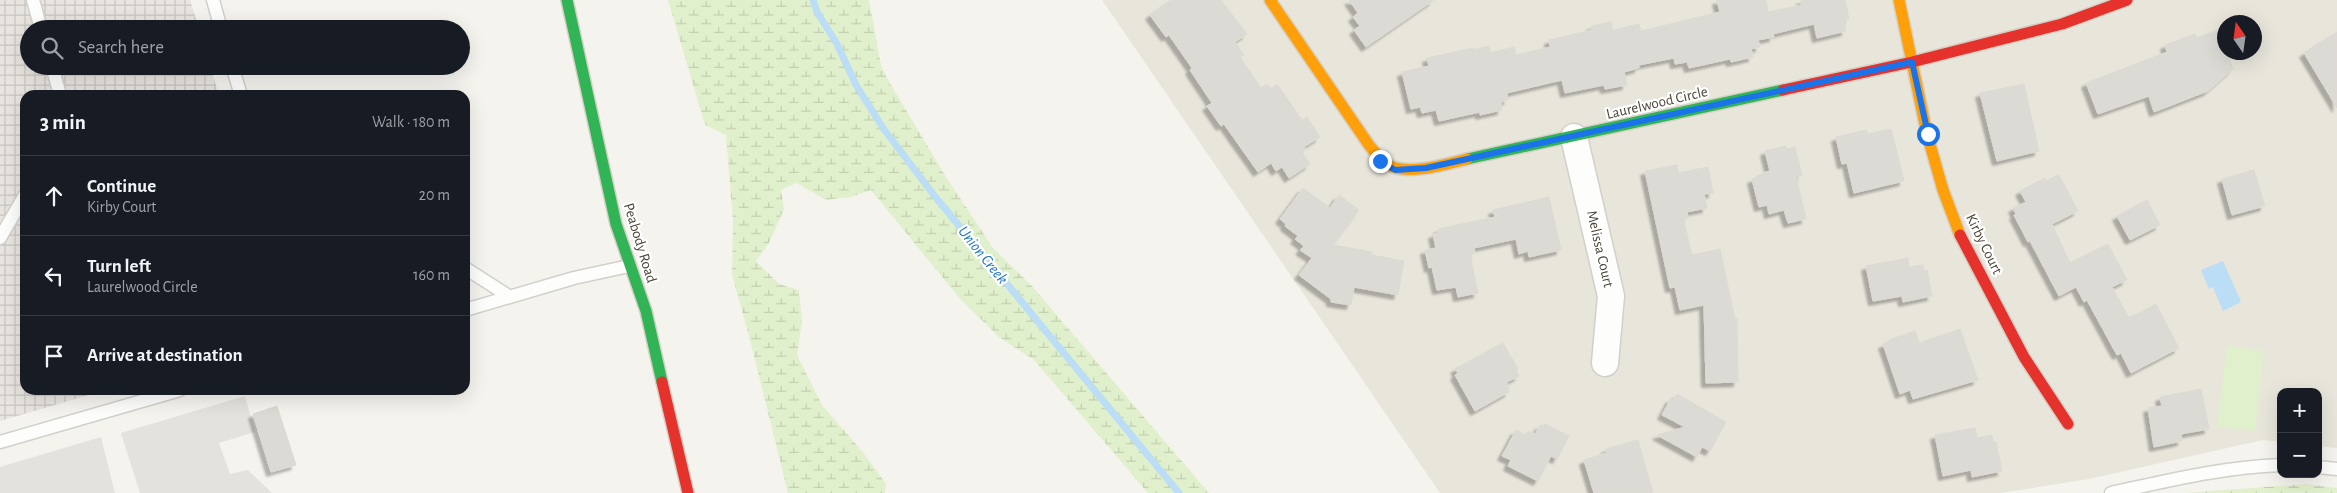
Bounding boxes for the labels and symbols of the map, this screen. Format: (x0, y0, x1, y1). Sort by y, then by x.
north arrow (2217, 15, 2262, 60)
street label: Laurelwood Circle (1605, 84, 1709, 122)
route start (1917, 123, 1940, 146)
route end (1369, 150, 1392, 173)
street label: Peabody Road (621, 201, 659, 285)
street label: Melissa Court (1584, 209, 1616, 289)
street label: Kirby Court (1963, 211, 2005, 277)
water label: Union Creek (955, 223, 1011, 287)

